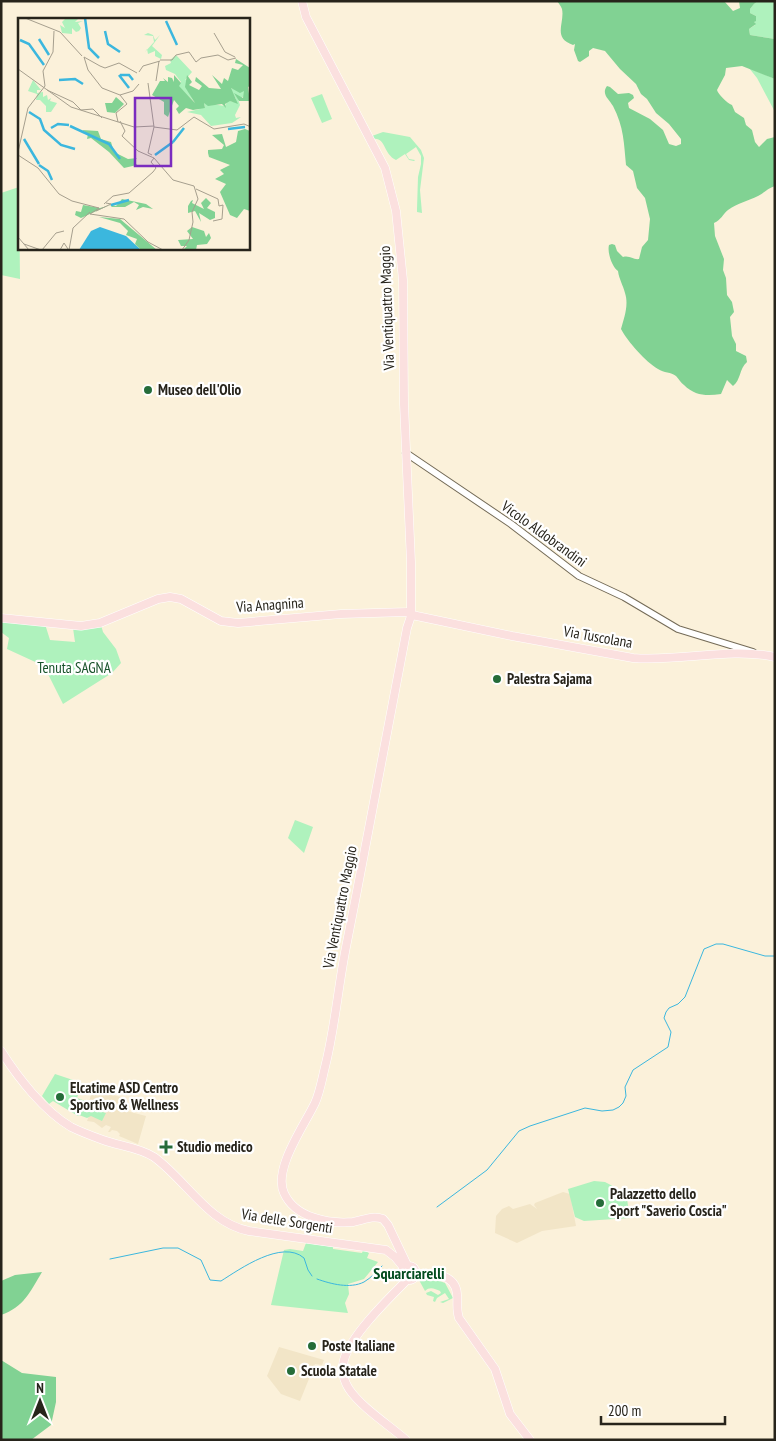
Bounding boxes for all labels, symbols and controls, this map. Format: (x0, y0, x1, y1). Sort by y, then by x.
inset map (18, 18, 250, 250)
street label: Via Ventiquattro Maggio (375, 245, 398, 372)
place label: Museo dell'Olio (158, 380, 242, 399)
marker: Museo dell'Olio (142, 384, 154, 396)
street label: Vicolo Aldobrandini (497, 496, 591, 571)
street label: Via Anagnina (235, 593, 304, 616)
street label: Via Tuscolana (561, 621, 634, 652)
park label: Tenuta SAGNA (37, 658, 112, 677)
place label: Palestra Sajama (507, 669, 592, 688)
marker: Palestra Sajama (491, 673, 503, 685)
street label: Via Ventiquattro Maggio (318, 844, 361, 971)
place label: Elcatime ASD Centro Sportivo & Wellness (70, 1078, 178, 1114)
marker: Elcatime ASD Centro Sportivo & Wellness (54, 1091, 66, 1103)
place label: Studio medico (177, 1137, 253, 1156)
marker: Studio medico (159, 1140, 173, 1154)
place label: Palazzetto dello Sport "Saverio Coscia" (610, 1184, 727, 1220)
marker: Palazzetto dello Sport "Saverio Coscia" (594, 1197, 606, 1209)
street label: Via delle Sorgenti (239, 1204, 334, 1237)
district label: Squarciarelli (373, 1263, 445, 1283)
place label: Poste Italiane (322, 1336, 395, 1355)
marker: Poste Italiane (306, 1340, 318, 1352)
place label: Scuola Statale (301, 1361, 377, 1380)
marker: Scuola Statale (285, 1365, 297, 1377)
north arrow (15, 1376, 65, 1426)
text: N (36, 1379, 44, 1397)
scale bar (601, 1394, 725, 1426)
text: 200 m (608, 1401, 641, 1420)

